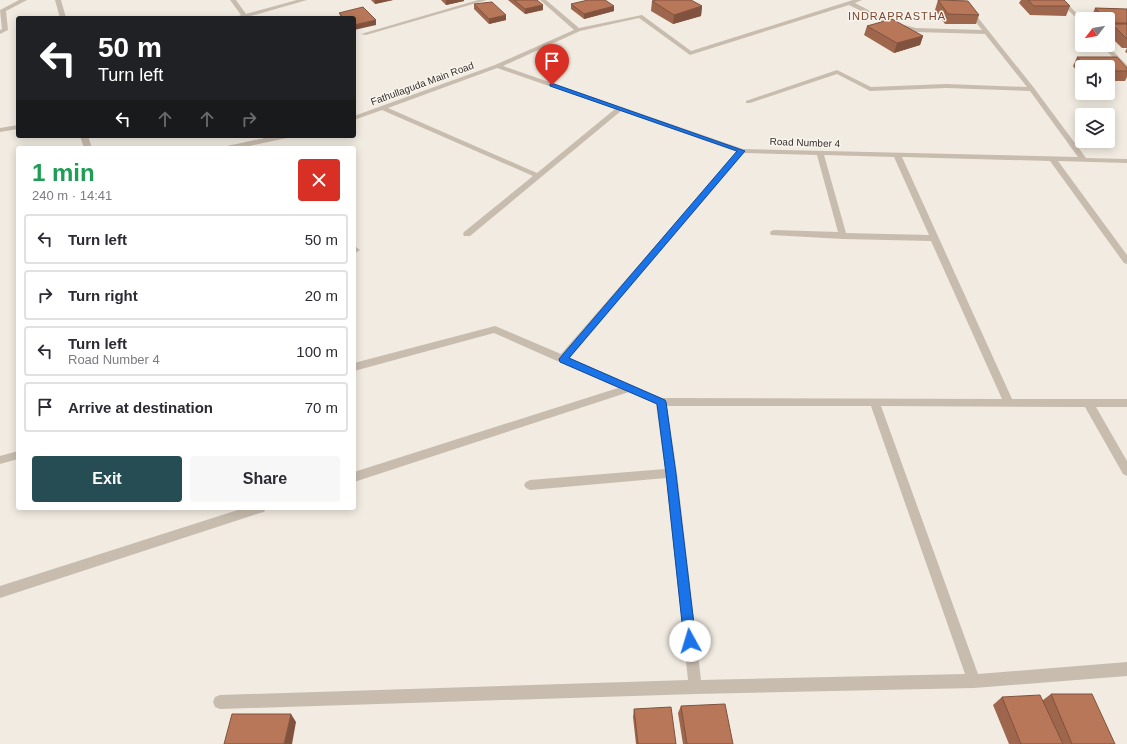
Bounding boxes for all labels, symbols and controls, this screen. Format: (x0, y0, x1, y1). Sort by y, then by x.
district label: INDRAPRASTHA (848, 10, 946, 22)
north arrow (1075, 12, 1115, 52)
map controls (1075, 12, 1115, 148)
icon: left (32, 32, 84, 84)
text: 50 m (98, 32, 162, 63)
pin (535, 44, 569, 85)
icon: arrive (541, 50, 563, 72)
street label: Fathullaguda Main Road (369, 60, 475, 107)
button: sound (1075, 60, 1115, 100)
text: Turn left (98, 65, 163, 85)
icon: left (112, 108, 134, 130)
icon: ahead (154, 108, 176, 130)
icon: ahead (196, 108, 218, 130)
icon: right (238, 108, 260, 130)
button: layers (1075, 108, 1115, 148)
street label: Road Number 4 (770, 136, 841, 149)
text: 1 min (32, 159, 95, 186)
button: close (298, 159, 340, 201)
text: 240 m · 14:41 (32, 188, 112, 203)
icon: left (34, 228, 56, 250)
text: Turn left (68, 231, 127, 248)
text: 50 m (305, 231, 338, 248)
icon: right (34, 284, 56, 306)
text: Turn right (68, 287, 138, 304)
text: 20 m (305, 287, 338, 304)
text: Turn left (68, 335, 127, 352)
icon: left (34, 340, 56, 362)
text: 100 m (296, 343, 338, 360)
text: Road Number 4 (68, 352, 160, 367)
icon: arrive (34, 396, 56, 418)
text: Arrive at destination (68, 399, 213, 416)
text: 70 m (305, 399, 338, 416)
button: Exit (32, 456, 182, 502)
button: Share (190, 456, 340, 502)
position arrow (669, 620, 711, 662)

